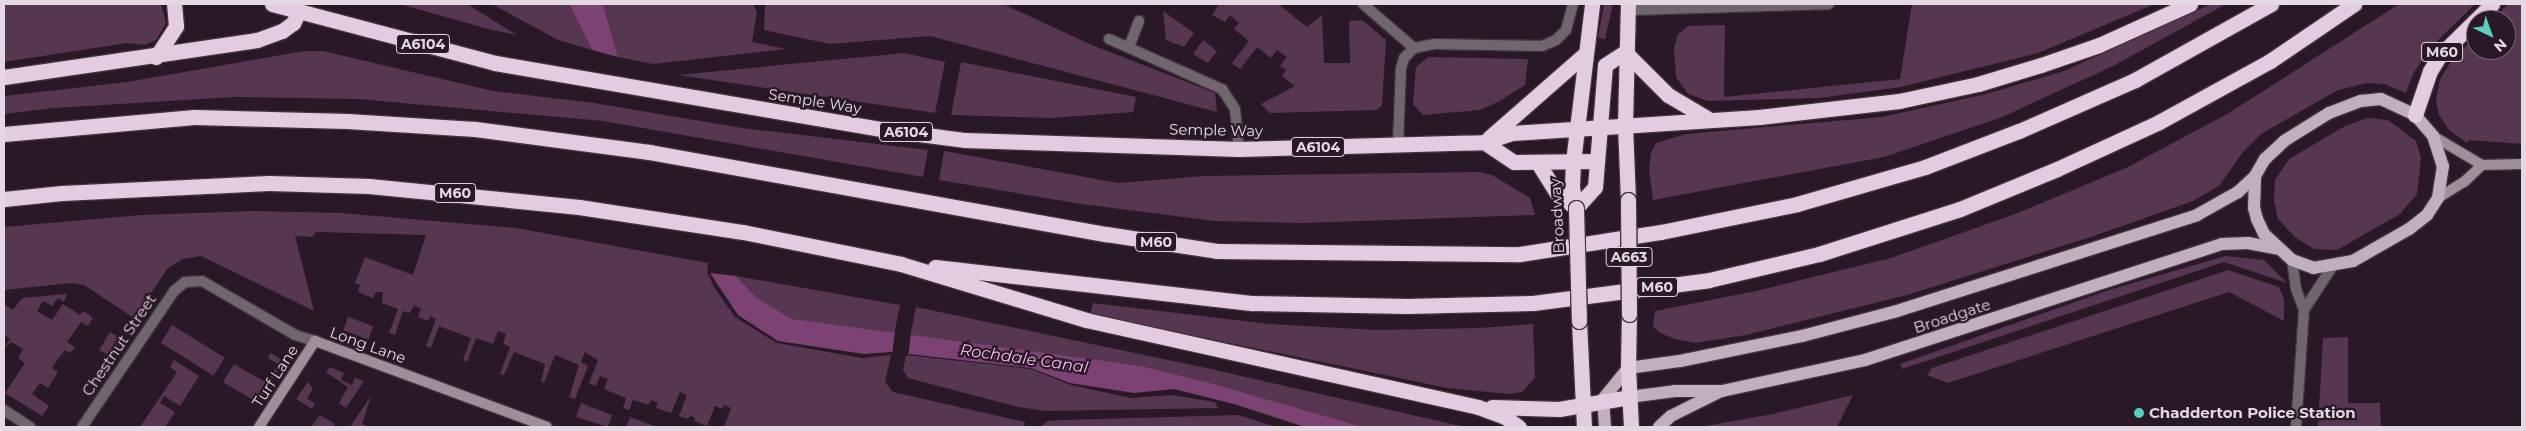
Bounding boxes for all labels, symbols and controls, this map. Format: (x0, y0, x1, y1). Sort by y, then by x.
north arrow (2466, 10, 2516, 60)
road number: A6104 (396, 33, 450, 56)
text: N (2490, 35, 2511, 56)
road number: M60 (2421, 41, 2463, 64)
street label: Semple Way (767, 85, 863, 117)
road number: A6104 (878, 120, 934, 144)
street label: Semple Way (1169, 120, 1263, 140)
road number: A6104 (1290, 136, 1346, 158)
street label: Broadway (1546, 178, 1568, 254)
road number: M60 (434, 182, 476, 204)
road number: M60 (1135, 230, 1177, 253)
road number: A663 (1605, 246, 1653, 268)
road number: M60 (1636, 276, 1678, 298)
street label: Chestnut Street (78, 291, 160, 399)
street label: Broadgate (1911, 295, 1993, 337)
street label: Long Lane (328, 323, 408, 367)
water label: Rochdale Canal (959, 341, 1089, 377)
street label: Turf Lane (248, 342, 302, 410)
place label: Chadderton Police Station (2149, 404, 2356, 422)
marker: Chadderton Police Station (2133, 407, 2145, 419)

